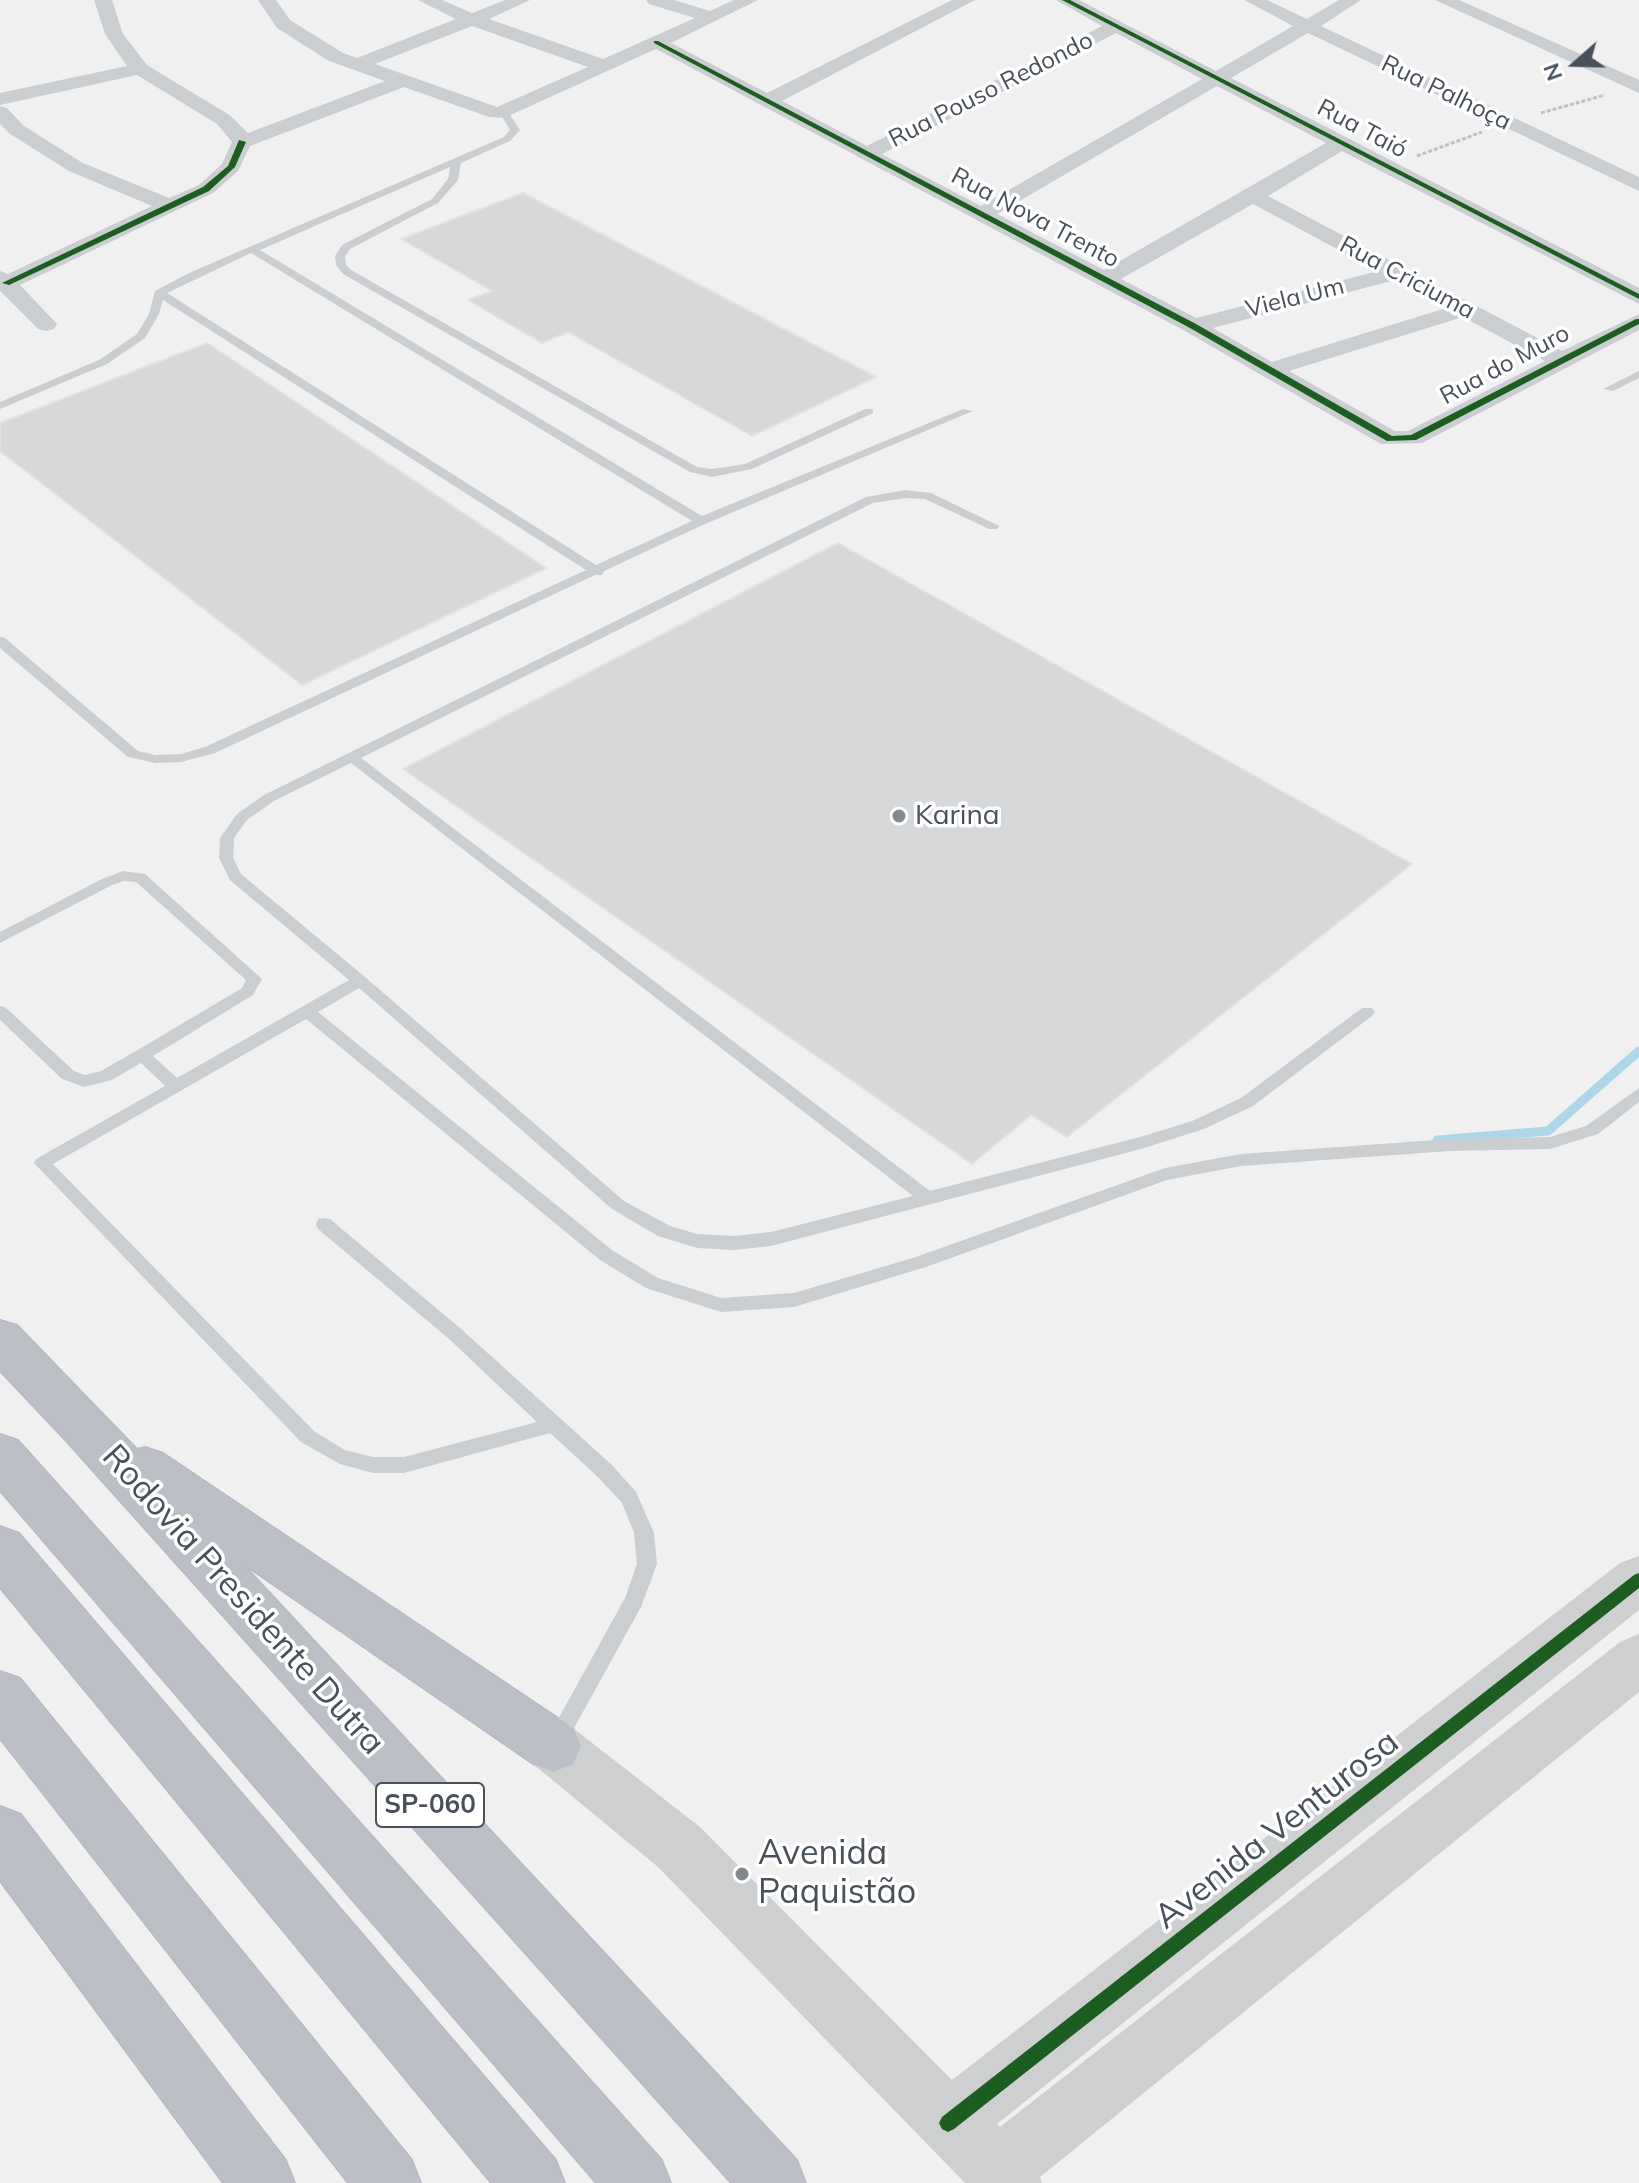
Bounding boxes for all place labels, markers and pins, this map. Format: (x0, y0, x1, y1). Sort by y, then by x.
place label: Karina (915, 799, 1000, 833)
marker: Karina (890, 807, 908, 825)
place label: Avenida Paquistão (758, 1834, 916, 1914)
marker: Avenida Paquistão (733, 1865, 751, 1883)

